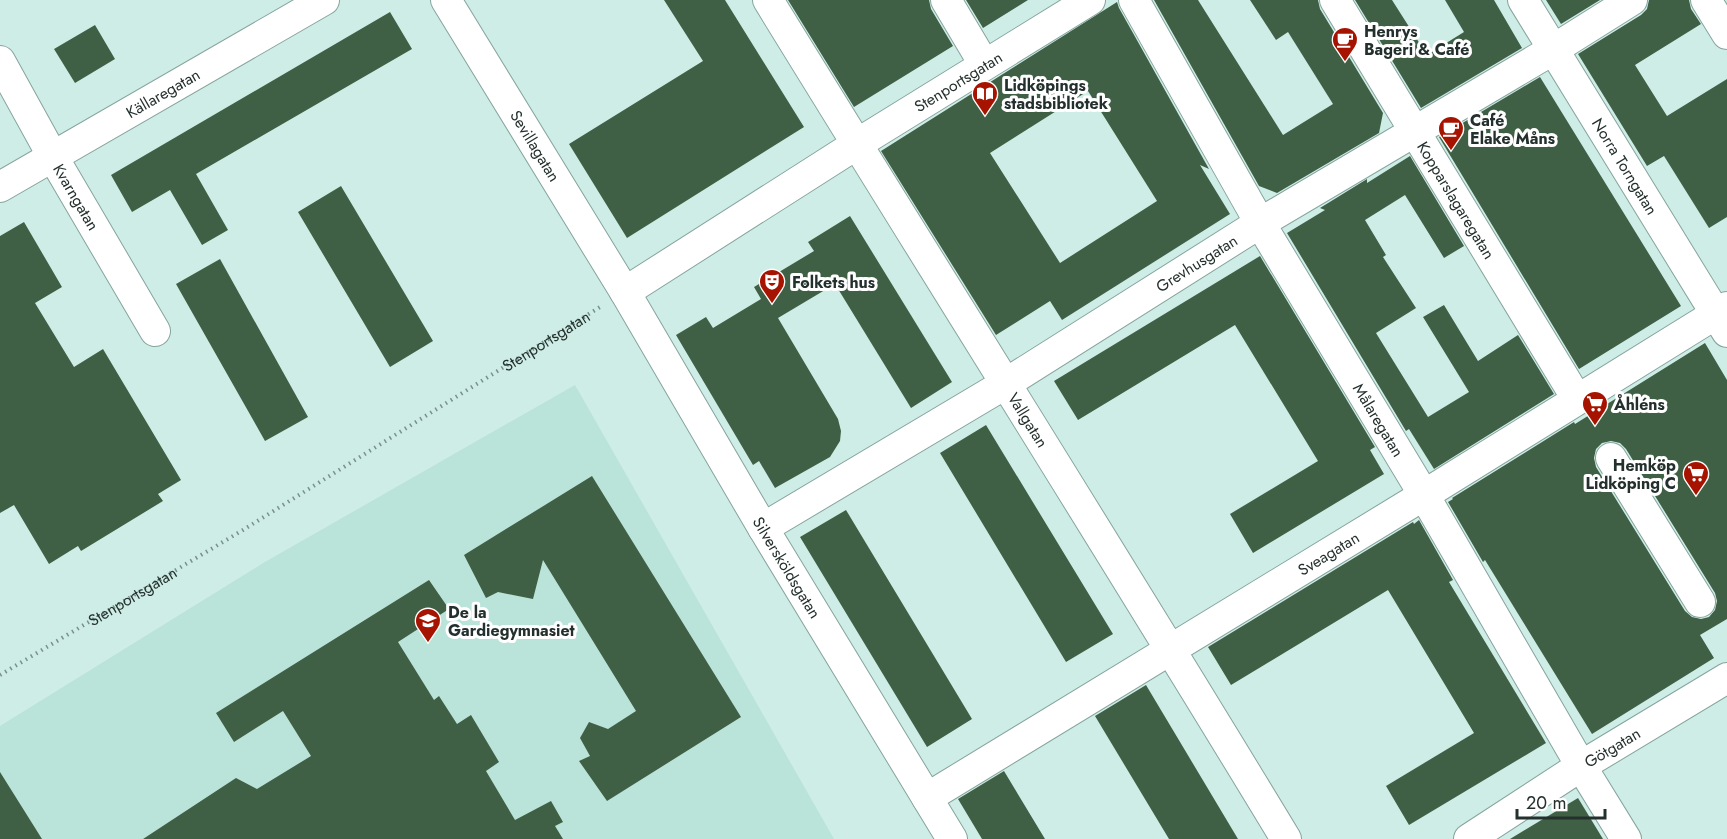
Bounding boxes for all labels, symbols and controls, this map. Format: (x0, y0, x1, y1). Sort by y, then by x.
place label: Henrys Bageri & Café (1364, 20, 1469, 61)
cafe icon: Henrys Bageri & Café (1330, 25, 1360, 63)
street label: Stenportsgatan (910, 46, 1007, 118)
street label: Källaregatan (121, 63, 204, 124)
place label: Lidköpings stadsbibliotek (1004, 74, 1109, 115)
library icon: Lidköpings stadsbibliotek (970, 79, 1000, 117)
street label: Sevillagatan (505, 106, 566, 186)
place label: Café Elake Måns (1470, 109, 1555, 150)
street label: Norra Torngatan (1587, 113, 1664, 219)
cafe icon: Café Elake Måns (1436, 114, 1466, 152)
street label: Kopparslagaregatan (1412, 137, 1501, 263)
street label: Kvarngatan (48, 159, 105, 235)
street label: Grevhusgatan (1151, 229, 1242, 298)
theatre icon: Folkets hus (757, 267, 787, 305)
place label: Folkets hus (792, 271, 875, 294)
street label: Stenportsgatan (497, 305, 594, 377)
street label: Målaregatan (1348, 379, 1410, 461)
street label: Vallgatan (1002, 388, 1054, 452)
supermarket icon: Åhléns (1580, 389, 1610, 427)
place label: Åhléns (1613, 393, 1665, 416)
place label: Hemköp Lidköping C (1586, 454, 1676, 495)
supermarket icon: Hemköp Lidköping C (1681, 459, 1711, 497)
street label: Silversköldsgatan (747, 512, 827, 623)
street label: Sveagatan (1293, 526, 1363, 581)
street label: Stenportsgatan (84, 561, 181, 632)
place label: De la Gardiegymnasiet (448, 601, 576, 642)
school or university icon: De la Gardiegymnasiet (413, 606, 443, 644)
street label: Götgatan (1580, 721, 1644, 773)
scale bar (1517, 782, 1606, 820)
text: 20 m (1526, 790, 1566, 816)

